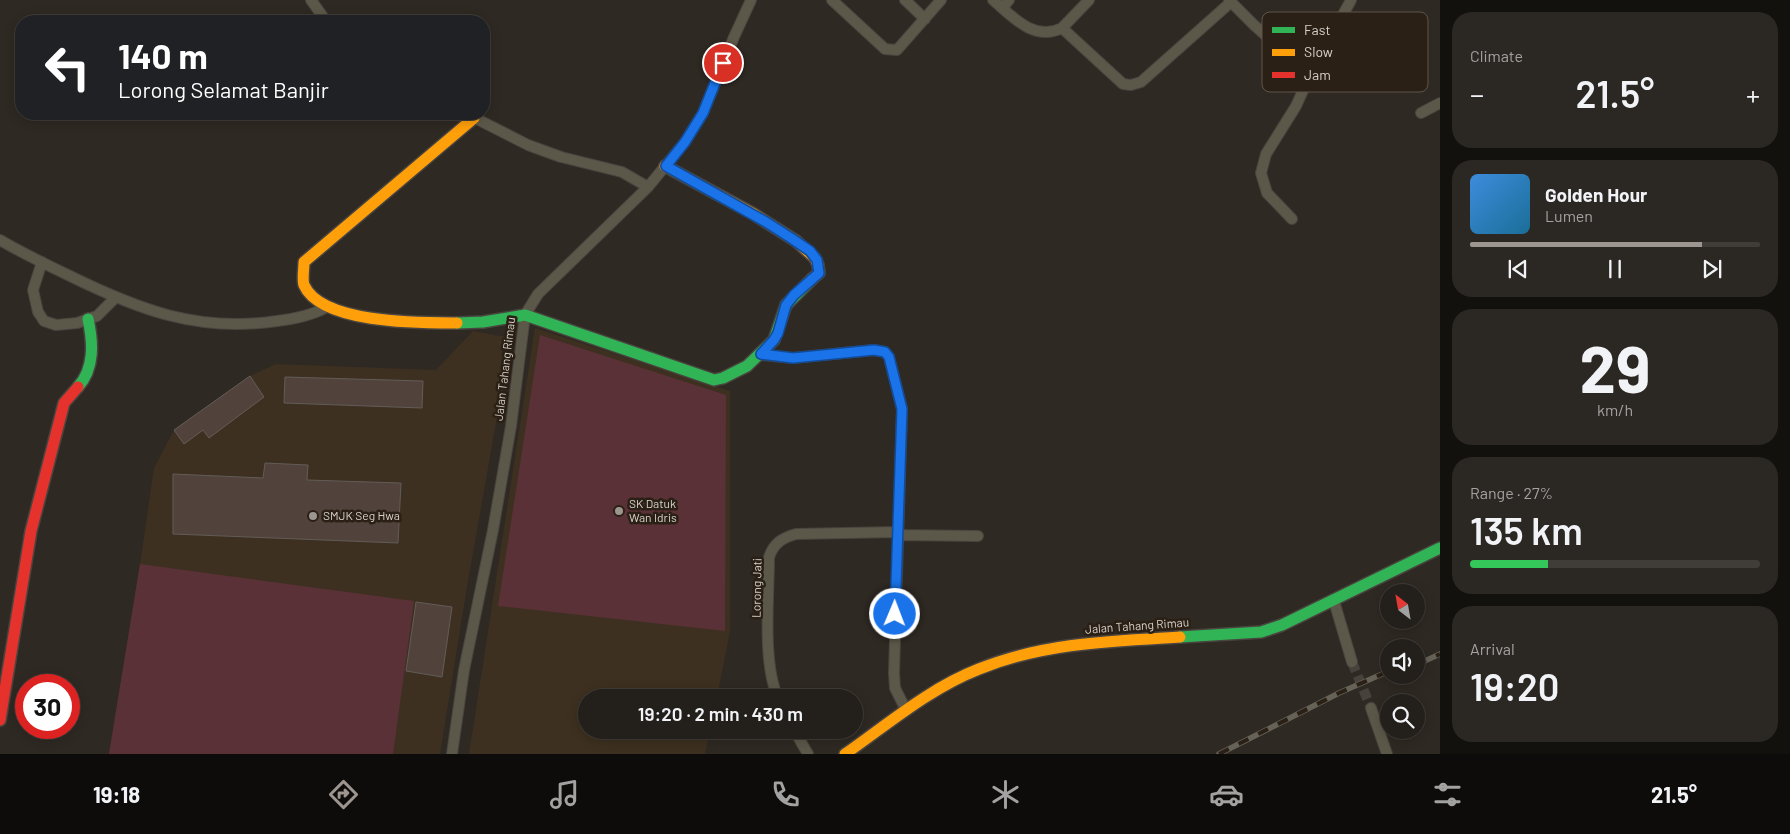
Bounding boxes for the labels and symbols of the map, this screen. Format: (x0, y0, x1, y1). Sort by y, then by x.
legend (1262, 12, 1428, 92)
text: Fast (1304, 21, 1330, 38)
pin (702, 42, 744, 84)
text: Slow (1304, 43, 1333, 60)
text: Jam (1304, 66, 1331, 83)
street label: Jalan Tahang Rimau (491, 316, 517, 422)
place label: SK Datuk Wan Idris (629, 496, 677, 524)
marker: SK Datuk Wan Idris (613, 505, 625, 517)
place label: SMJK Seg Hwa (323, 508, 400, 522)
marker: SMJK Seg Hwa (307, 510, 319, 522)
street label: Lorong Jati (748, 558, 764, 618)
north arrow (1380, 584, 1425, 629)
position arrow (868, 587, 920, 639)
street label: Jalan Tahang Rimau (1084, 614, 1189, 636)
speed limit sign: 30 (15, 674, 80, 739)

